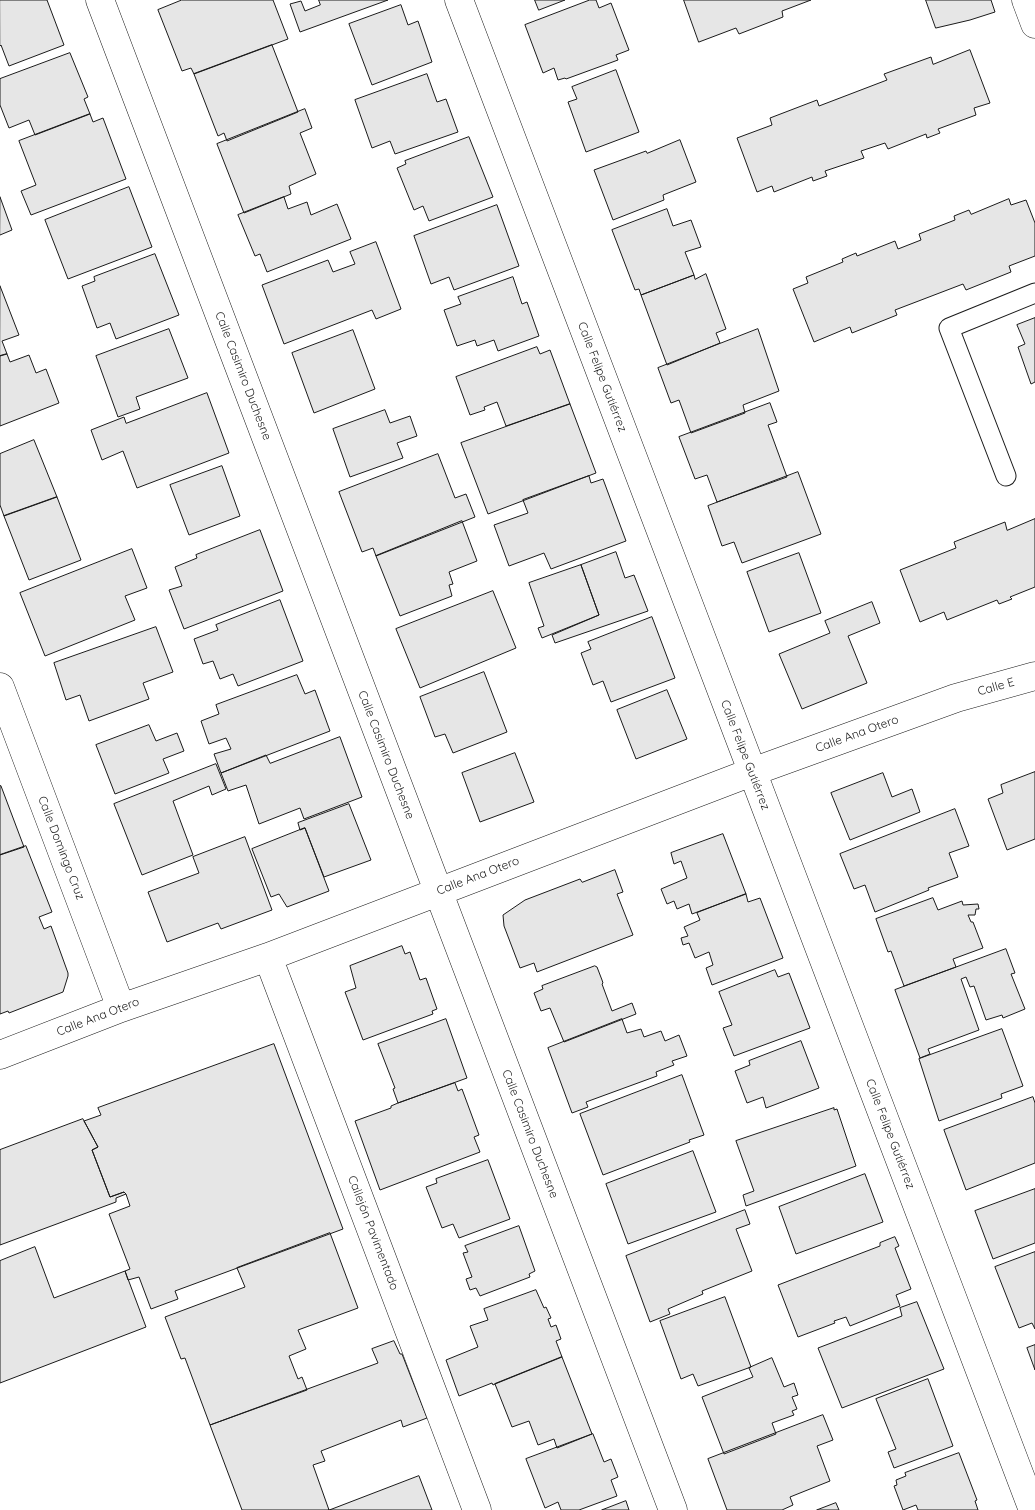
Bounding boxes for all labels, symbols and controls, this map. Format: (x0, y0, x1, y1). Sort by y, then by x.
street label: Calle Casimiro Duchesne (212, 310, 274, 442)
street label: Calle Felipe Gutiérrez (574, 320, 630, 434)
street label: Calle E (976, 675, 1016, 699)
street label: Calle Casimiro Duchesne (355, 689, 417, 821)
street label: Calle Felipe Gutiérrez (717, 698, 773, 812)
street label: Calle Ana Otero (813, 712, 901, 756)
street label: Calle Domingo Cruz (35, 794, 87, 902)
street label: Calle Ana Otero (435, 854, 521, 898)
street label: Calle Ana Otero (55, 995, 141, 1039)
street label: Calle Casimiro Duchesne (499, 1068, 561, 1200)
street label: Calle Felipe Gutiérrez (862, 1077, 918, 1191)
street label: Callejón Pavimentado (344, 1174, 402, 1292)

